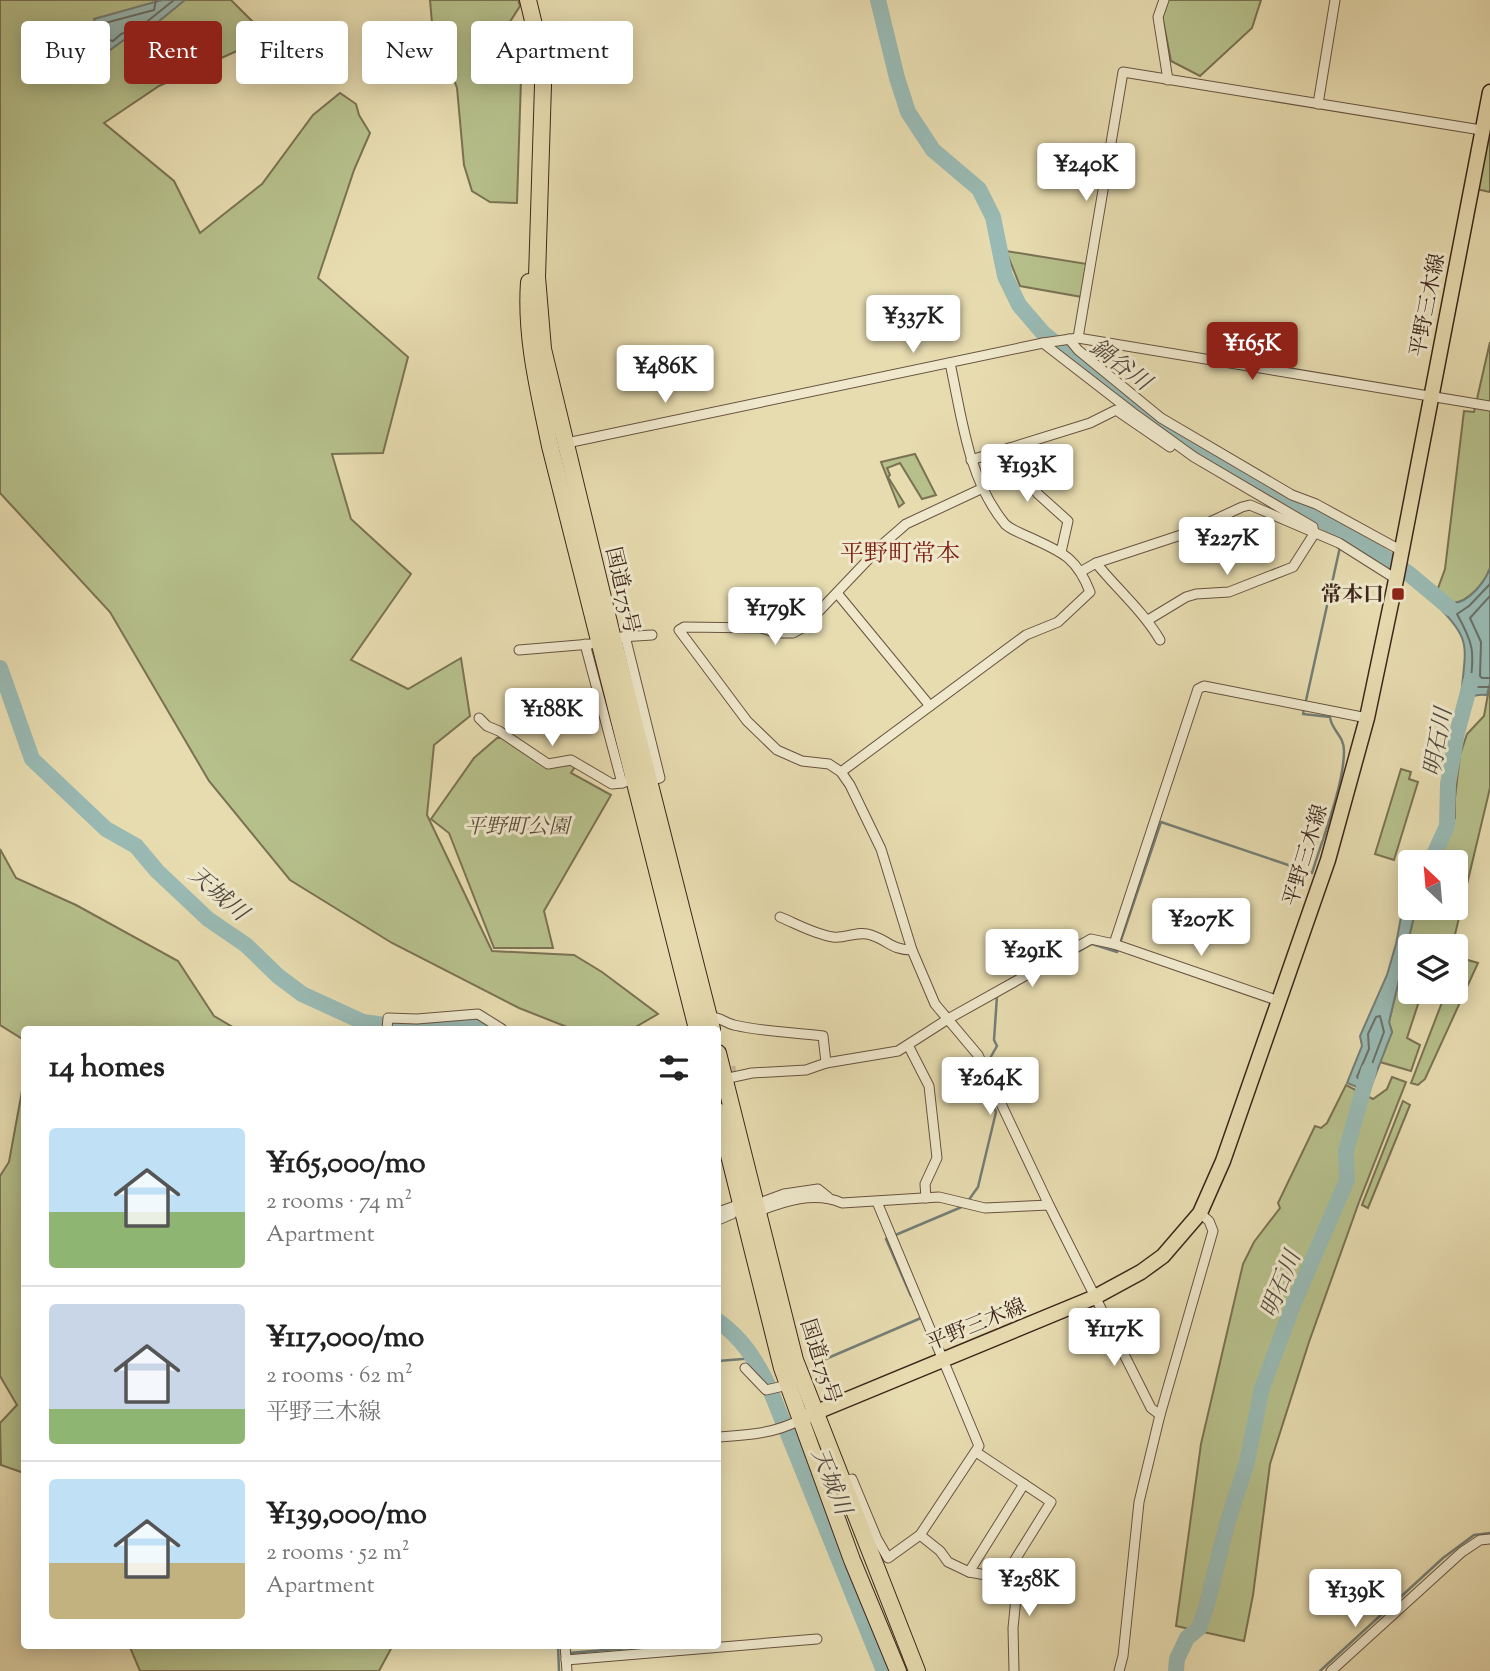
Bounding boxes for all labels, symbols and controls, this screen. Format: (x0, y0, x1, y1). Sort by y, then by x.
chip: Buy (21, 21, 110, 84)
chip: Rent (124, 21, 222, 84)
chip: Filters (236, 21, 348, 84)
chip: New (362, 21, 457, 84)
chip: Apartment (471, 21, 633, 84)
pin: ¥240K (1037, 144, 1135, 203)
text: ¥240K (1053, 149, 1119, 182)
street label: 平野三木線 (1404, 251, 1454, 360)
pin: ¥337K (864, 296, 962, 355)
text: ¥337K (882, 301, 944, 334)
pin: ¥165K (1203, 322, 1301, 382)
text: ¥165K (1223, 328, 1281, 361)
water label: 鍋谷川 (1082, 332, 1159, 402)
pin: ¥486K (616, 346, 714, 405)
text: ¥486K (633, 351, 697, 384)
pin: ¥193K (978, 444, 1076, 504)
text: ¥193K (997, 450, 1057, 483)
pin: ¥227K (1178, 518, 1276, 577)
text: ¥227K (1195, 523, 1259, 556)
district label: 平野町常本 (840, 538, 960, 572)
street label: 国道175号 (597, 544, 646, 637)
place label: 常本口 (1321, 581, 1384, 611)
marker: 常本口 (1390, 586, 1406, 602)
pin: ¥179K (726, 588, 824, 647)
text: ¥179K (744, 593, 806, 626)
pin: ¥188K (503, 688, 601, 748)
text: ¥188K (521, 694, 583, 727)
water label: 明石川 (1417, 703, 1462, 779)
street label: 平野三木線 (1277, 801, 1337, 910)
park label: 平野町公園 (465, 813, 572, 843)
north arrow (1398, 850, 1468, 920)
map controls (1398, 850, 1468, 1004)
water label: 天城川 (180, 860, 256, 932)
pin: ¥207K (1152, 898, 1250, 958)
text: ¥207K (1168, 904, 1234, 937)
pin: ¥291K (983, 930, 1081, 989)
button: layers (1398, 934, 1468, 1004)
text: ¥291K (1002, 935, 1063, 968)
text: 14 homes (49, 1047, 165, 1090)
icon: filters (655, 1049, 693, 1087)
pin: ¥264K (941, 1058, 1039, 1117)
text: ¥264K (958, 1063, 1022, 1096)
text: ¥165,000/mo (266, 1143, 426, 1186)
icon: home (105, 1156, 189, 1240)
text: 2 rooms · 74 m² (266, 1186, 412, 1219)
text: Apartment (266, 1219, 375, 1252)
water label: 明石川 (1254, 1244, 1312, 1323)
street label: 平野三木線 (922, 1292, 1031, 1359)
pin: ¥117K (1065, 1308, 1163, 1368)
text: ¥117K (1085, 1314, 1143, 1347)
street label: 国道175号 (791, 1315, 847, 1408)
text: ¥117,000/mo (266, 1317, 424, 1360)
icon: home (105, 1332, 189, 1416)
text: 2 rooms · 62 m² (266, 1360, 413, 1393)
text: 平野三木線 (266, 1397, 381, 1430)
water label: 天城川 (801, 1444, 859, 1523)
text: ¥139,000/mo (266, 1494, 427, 1537)
icon: home (105, 1507, 189, 1591)
text: 2 rooms · 52 m² (266, 1537, 409, 1570)
pin: ¥258K (980, 1558, 1078, 1618)
text: ¥258K (998, 1564, 1060, 1597)
text: Apartment (266, 1570, 375, 1603)
pin: ¥139K (1306, 1570, 1404, 1629)
text: ¥139K (1325, 1575, 1385, 1608)

